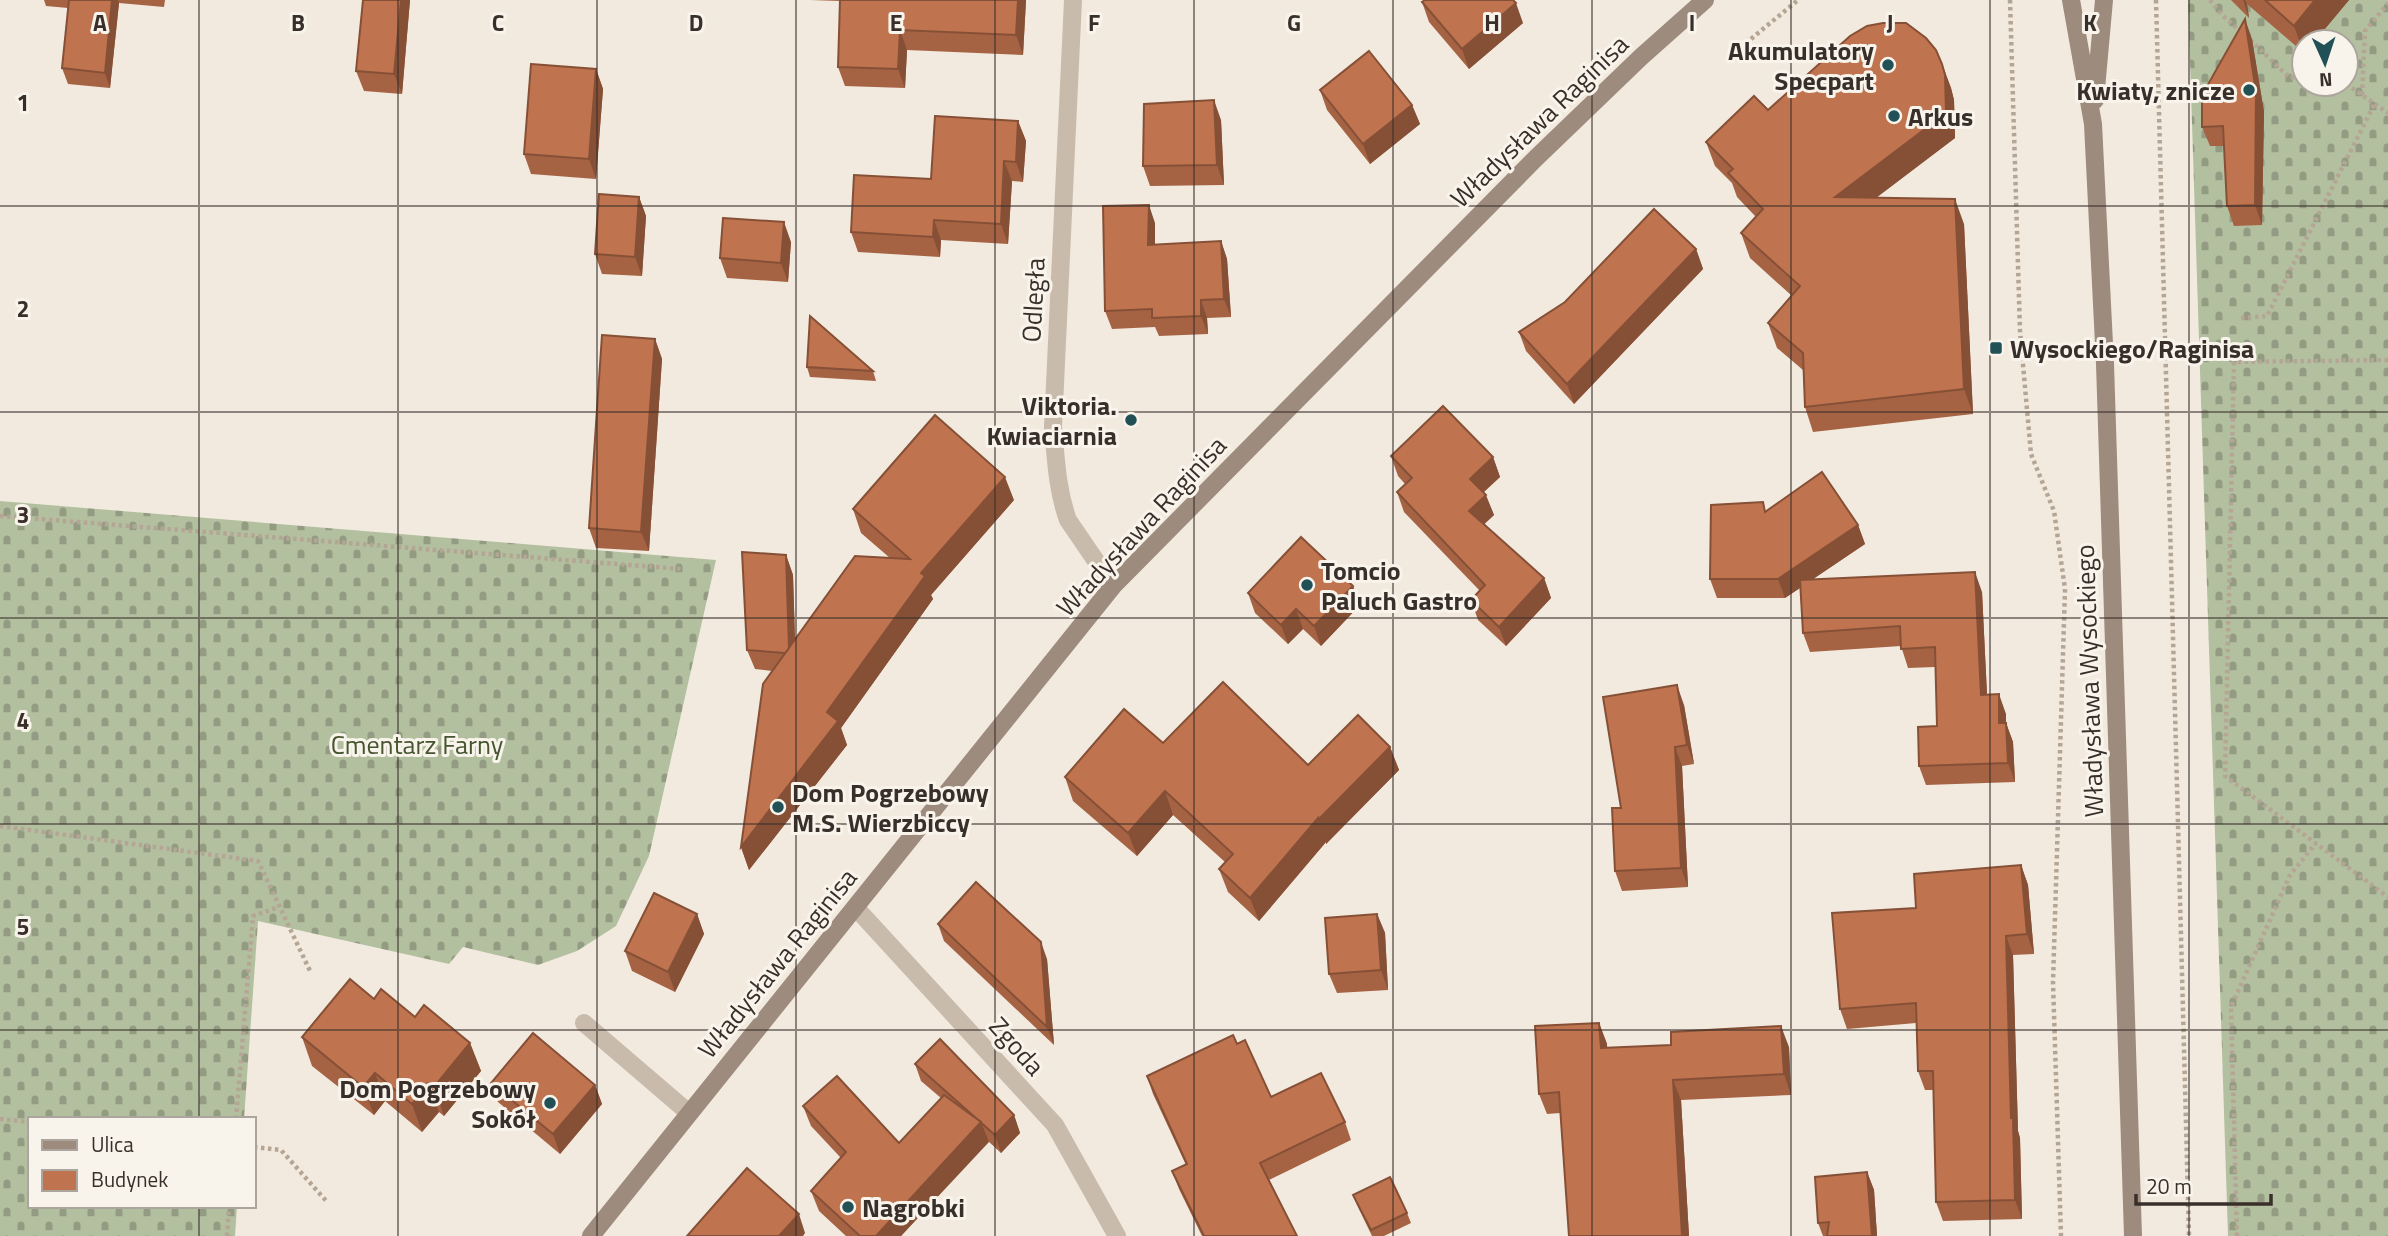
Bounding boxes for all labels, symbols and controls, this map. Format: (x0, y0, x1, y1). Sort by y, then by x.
text: A (93, 5, 107, 40)
text: B (291, 5, 305, 40)
text: C (492, 5, 504, 40)
text: D (689, 5, 703, 40)
text: E (890, 5, 902, 40)
text: F (1088, 5, 1100, 40)
text: G (1287, 5, 1301, 40)
text: H (1484, 5, 1500, 40)
text: I (1689, 5, 1695, 40)
text: J (1887, 5, 1893, 40)
text: K (2083, 5, 2097, 40)
street label: Władysława Raginisa (1441, 25, 1637, 217)
north arrow (2290, 28, 2360, 98)
place label: Akumulatory Specpart (1728, 31, 1874, 100)
marker: Akumulatory Specpart (1880, 57, 1896, 73)
text: N (2319, 66, 2333, 95)
place label: Kwiaty, znicze (2076, 71, 2235, 110)
marker: Kwiaty, znicze (2241, 82, 2257, 98)
text: 1 (17, 85, 29, 120)
place label: Arkus (1908, 97, 1973, 136)
marker: Arkus (1886, 108, 1902, 124)
street label: Odległa (1011, 257, 1055, 343)
text: 2 (17, 291, 29, 326)
place label: Wysockiego/Raginisa (2010, 329, 2254, 368)
marker: Wysockiego/Raginisa (1988, 340, 2004, 356)
place label: Viktoria. Kwiaciarnia (986, 386, 1117, 455)
marker: Viktoria. Kwiaciarnia (1123, 412, 1139, 428)
street label: Władysława Raginisa (1047, 427, 1235, 625)
text: 3 (17, 497, 29, 532)
street label: Władysława Wysockiego (2065, 544, 2113, 818)
place label: Tomcio Paluch Gastro (1321, 551, 1477, 620)
marker: Tomcio Paluch Gastro (1299, 577, 1315, 593)
text: 4 (17, 703, 29, 738)
park label: Cmentarz Farny (331, 725, 503, 764)
place label: Dom Pogrzebowy M.S. Wierzbiccy (792, 773, 989, 842)
marker: Dom Pogrzebowy M.S. Wierzbiccy (770, 799, 786, 815)
street label: Władysława Raginisa (688, 860, 866, 1066)
text: 5 (17, 909, 29, 944)
street label: Zgoda (980, 1008, 1054, 1084)
place label: Dom Pogrzebowy Sokół (339, 1069, 536, 1138)
marker: Dom Pogrzebowy Sokół (542, 1095, 558, 1111)
legend (28, 1117, 256, 1208)
text: Ulica (91, 1128, 134, 1160)
scale bar (2136, 1162, 2271, 1206)
text: Budynek (91, 1163, 168, 1195)
text: 20 m (2146, 1170, 2192, 1202)
place label: Nagrobki (862, 1188, 965, 1227)
marker: Nagrobki (840, 1199, 856, 1215)

